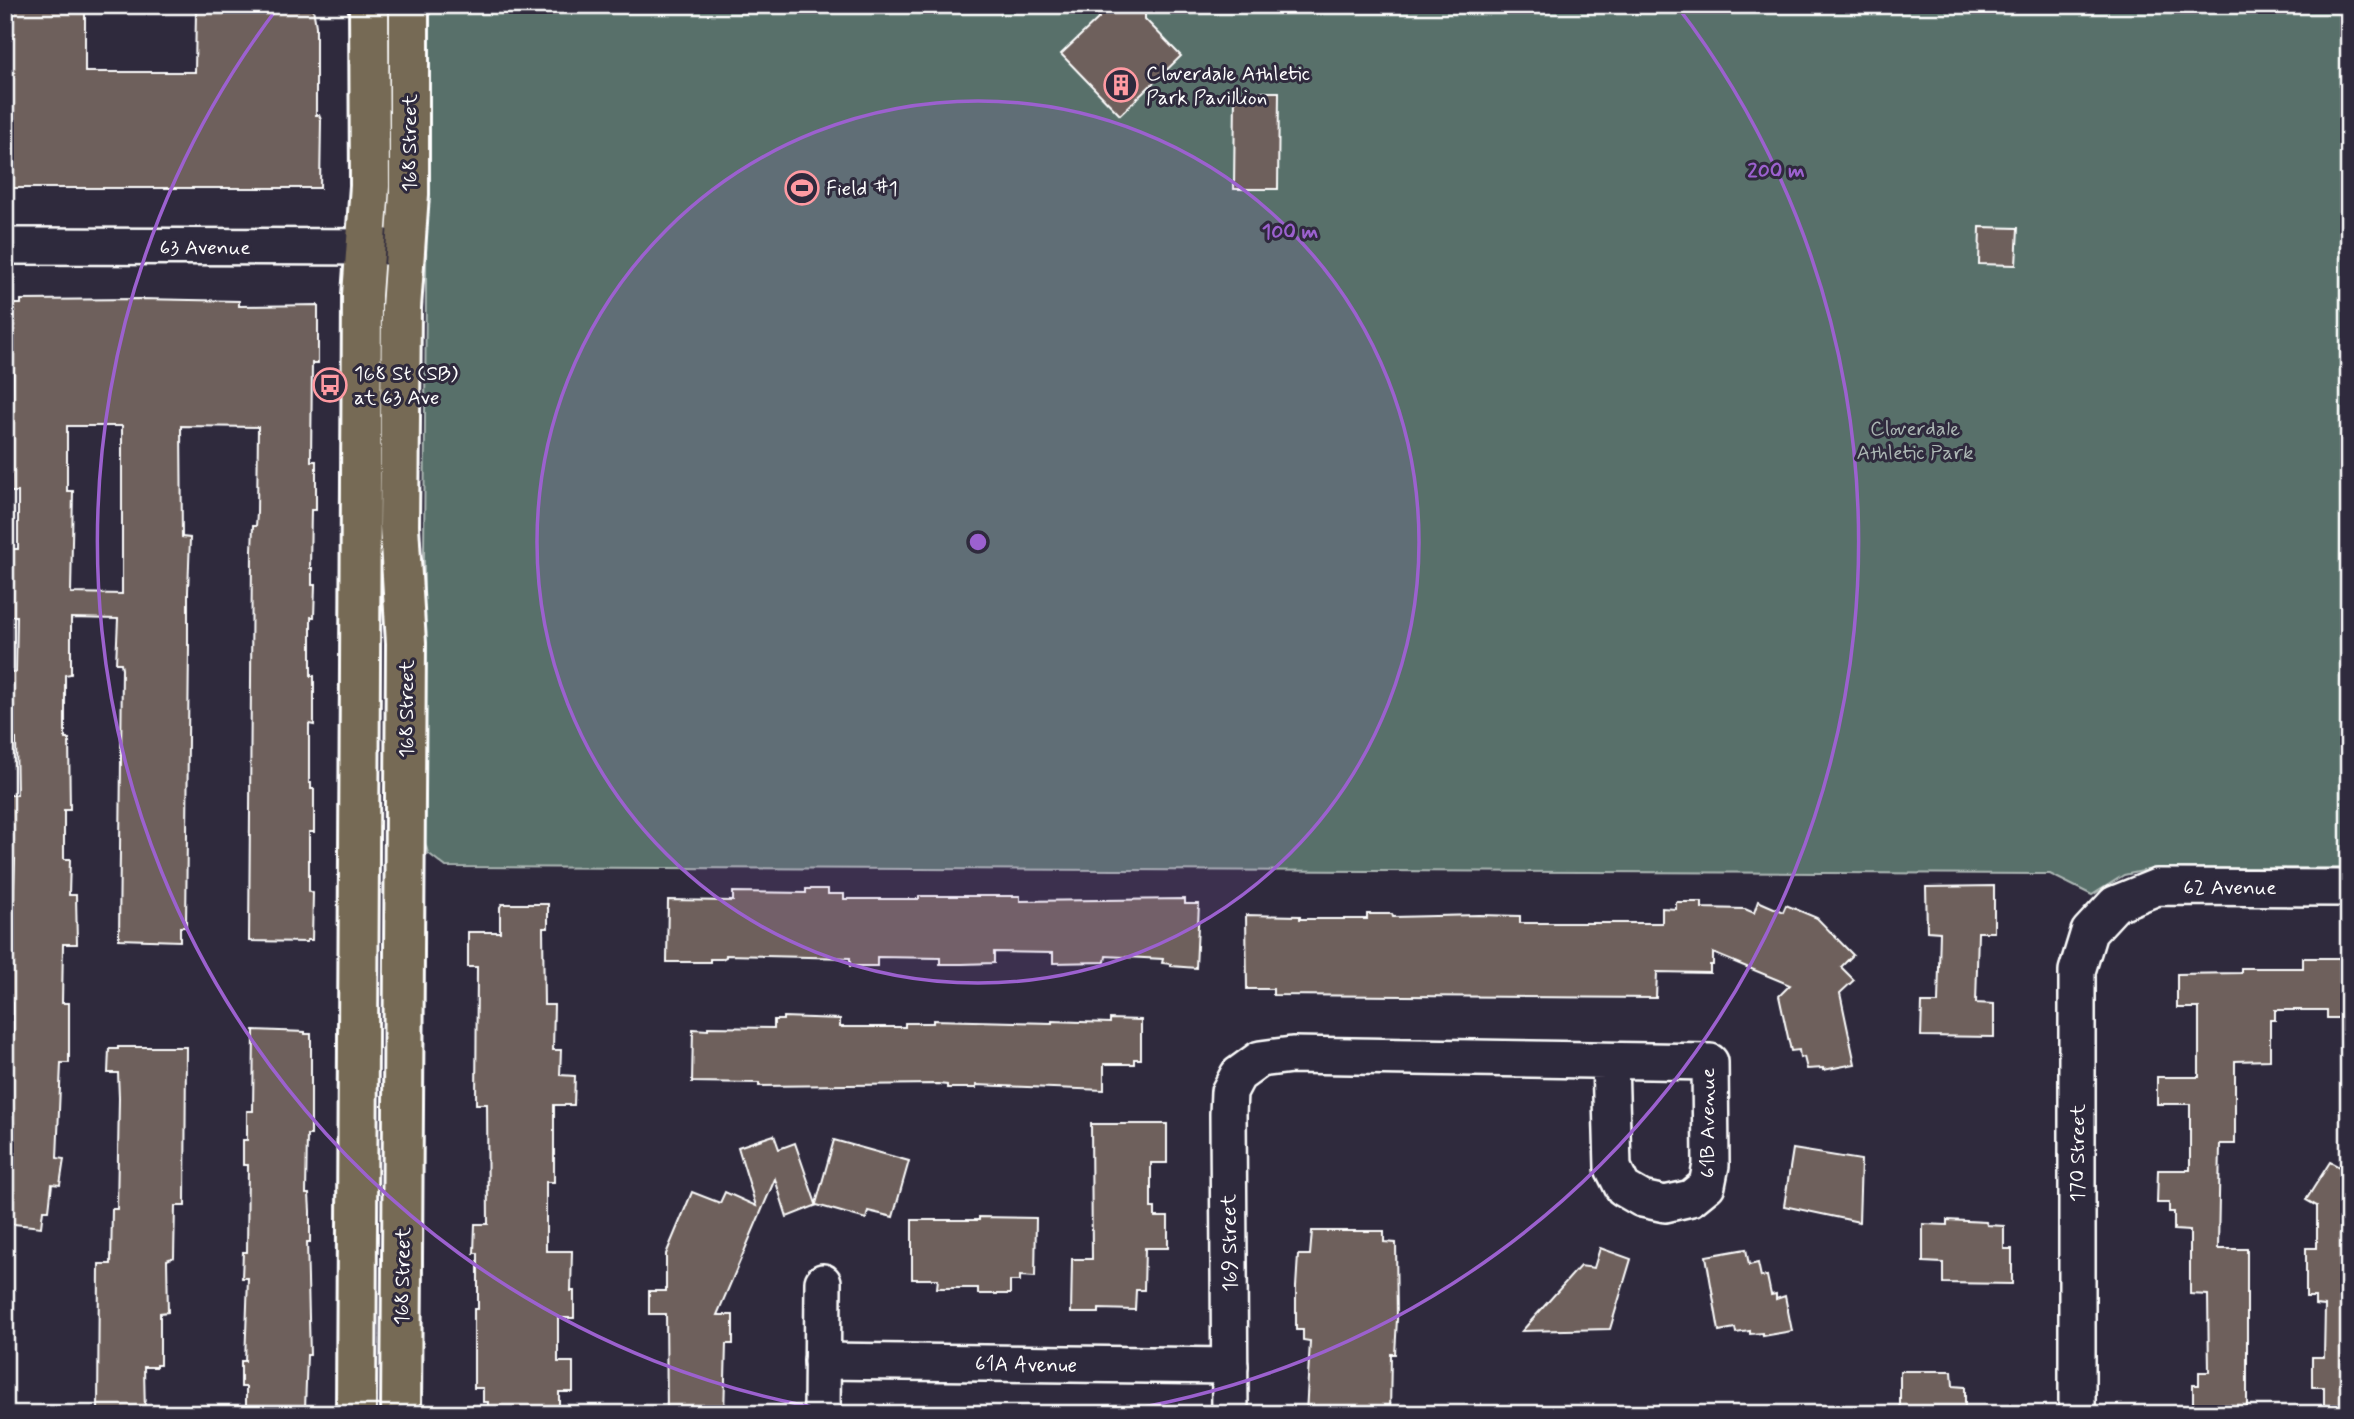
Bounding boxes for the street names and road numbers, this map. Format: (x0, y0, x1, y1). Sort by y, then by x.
street label: 168 Street (396, 93, 424, 192)
street label: 63 Avenue (159, 234, 251, 262)
street label: 168 Street (393, 659, 421, 758)
street label: 62 Avenue (2183, 874, 2277, 902)
street label: 61B Avenue (1694, 1068, 1722, 1178)
street label: 170 Street (2064, 1103, 2092, 1202)
street label: 169 Street (1215, 1193, 1245, 1292)
street label: 168 Street (388, 1226, 418, 1325)
street label: 61A Avenue (975, 1350, 1077, 1380)

